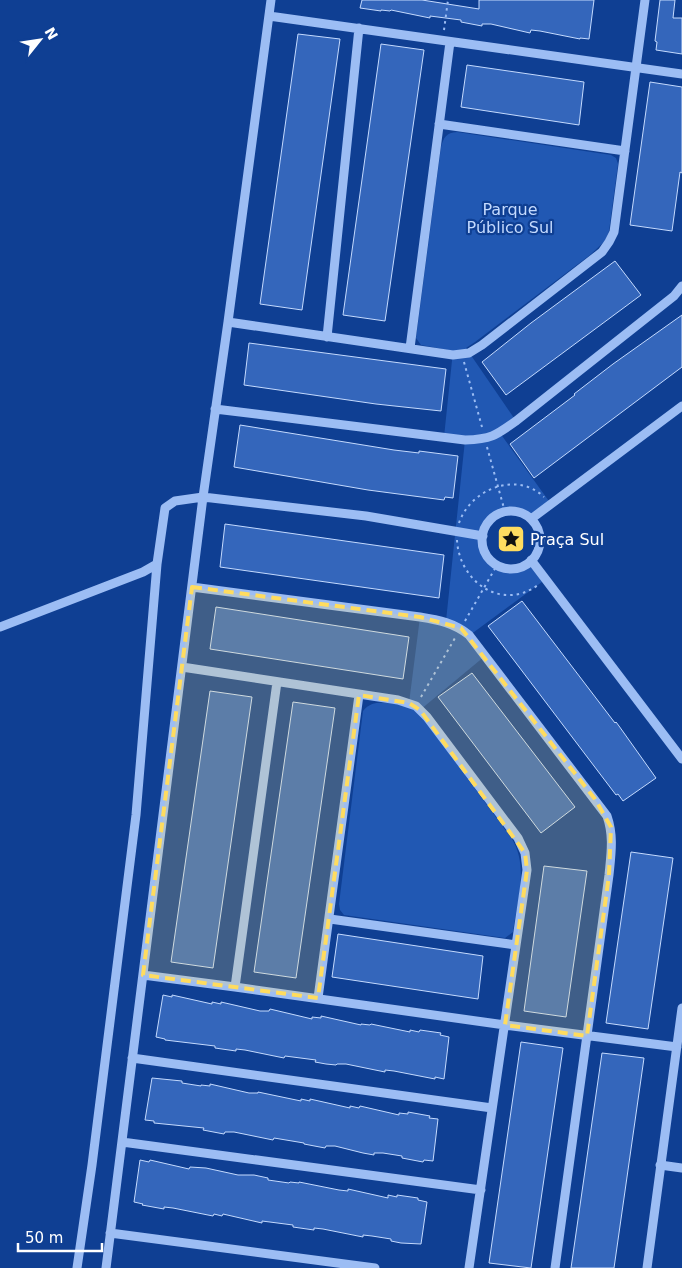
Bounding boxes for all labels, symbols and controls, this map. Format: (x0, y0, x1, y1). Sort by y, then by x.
north arrow (15, 15, 65, 65)
text: N (41, 24, 61, 43)
park label: Parque Público Sul (467, 200, 553, 237)
place icon: Praça Sul (496, 524, 526, 554)
place label: Praça Sul (530, 530, 604, 549)
scale bar (18, 1220, 101, 1252)
text: 50 m (25, 1229, 63, 1247)

